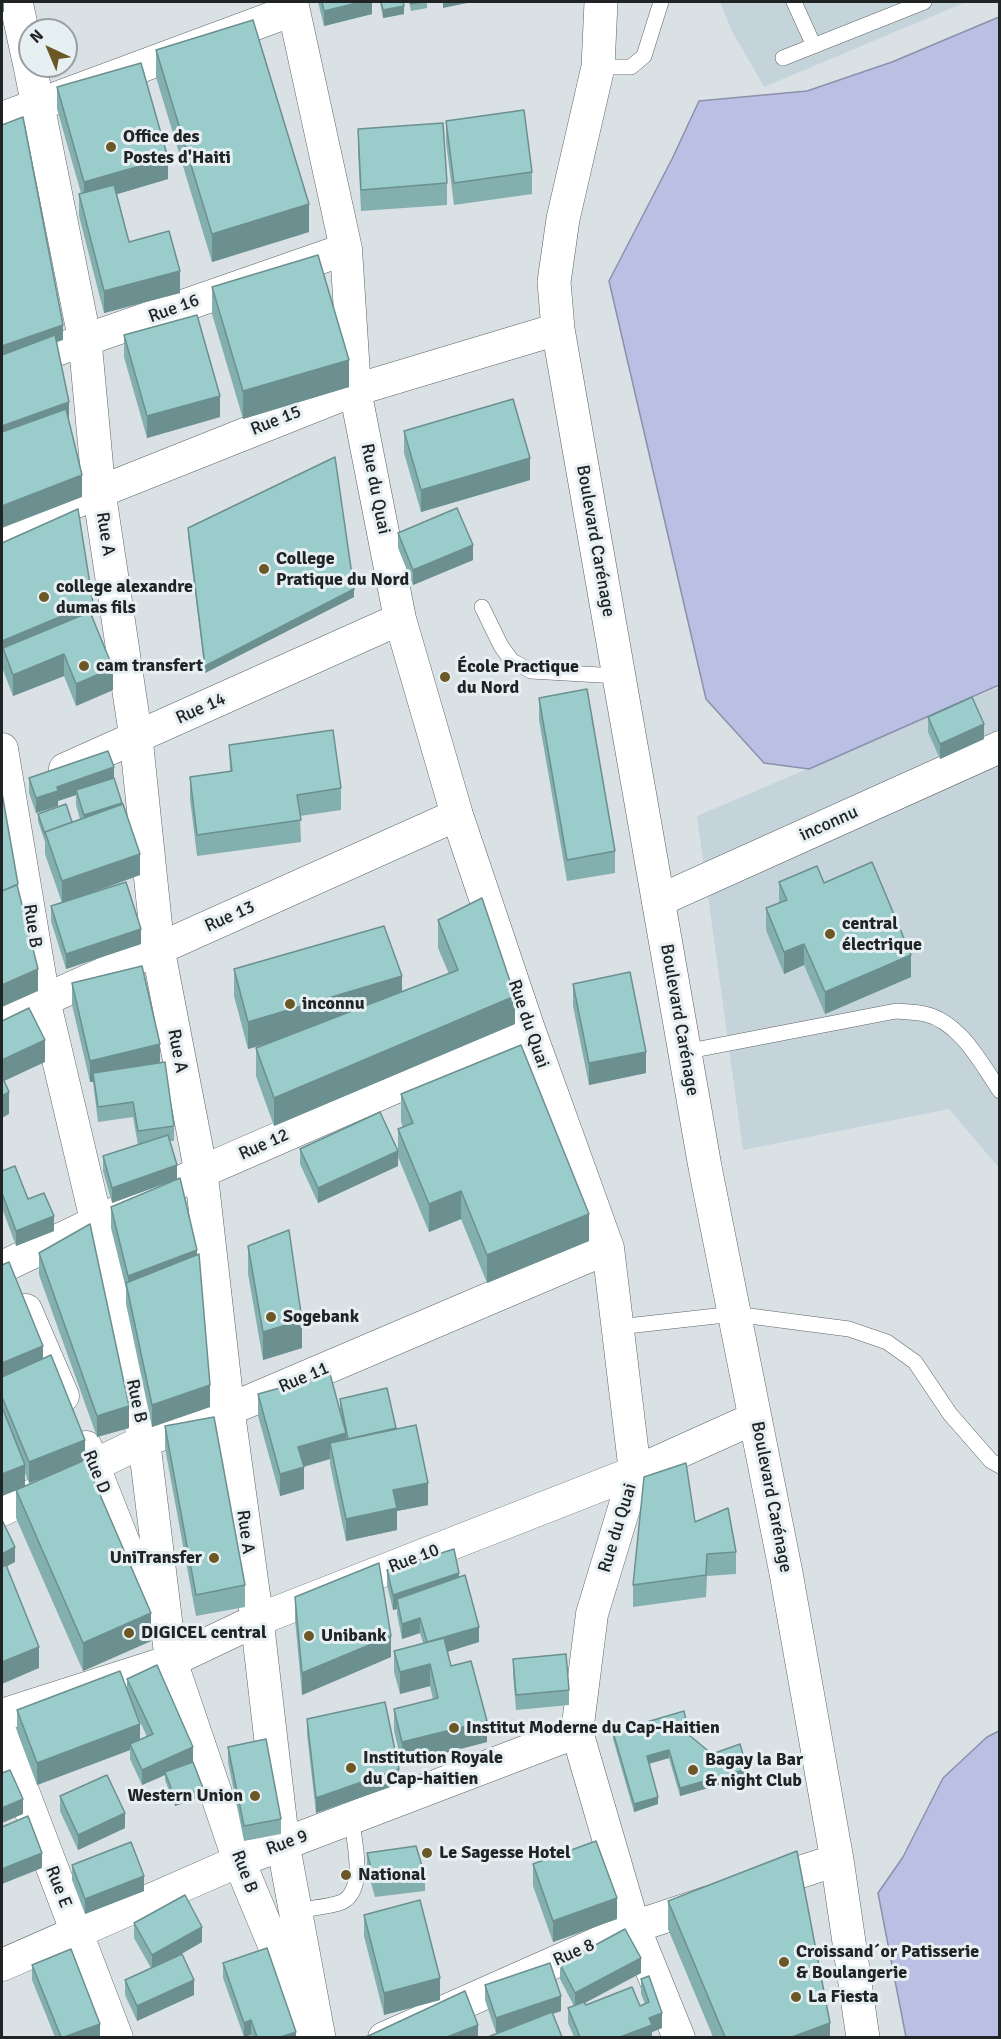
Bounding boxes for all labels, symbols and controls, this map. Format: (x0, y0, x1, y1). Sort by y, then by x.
north arrow (18, 18, 78, 78)
text: N (26, 25, 48, 48)
place label: Office des Postes d'Haiti (123, 126, 231, 168)
marker: Office des Postes d'Haiti (104, 140, 118, 154)
street label: Rue 16 (146, 290, 202, 328)
street label: Rue 15 (248, 401, 304, 441)
street label: Rue du Quai (356, 442, 394, 536)
street label: Boulevard Carénage (571, 463, 619, 619)
street label: Rue A (91, 510, 119, 558)
place label: College Pratique du Nord (276, 548, 409, 590)
marker: College Pratique du Nord (257, 562, 271, 576)
place label: college alexandre dumas fils (56, 576, 193, 618)
marker: college alexandre dumas fils (37, 590, 51, 604)
place label: cam transfert (96, 655, 203, 677)
place label: École Practique du Nord (457, 656, 579, 698)
marker: cam transfert (77, 659, 91, 673)
marker: École Practique du Nord (438, 670, 452, 684)
street label: Rue 14 (173, 688, 229, 730)
street label: inconnu (796, 802, 862, 846)
street label: Rue 13 (202, 896, 258, 938)
street label: Rue B (18, 903, 46, 949)
place label: central électrique (842, 913, 922, 956)
marker: central électrique (823, 927, 837, 941)
street label: Boulevard Carénage (655, 942, 703, 1098)
street label: Rue du Quai (503, 977, 553, 1071)
place label: inconnu (302, 993, 365, 1015)
marker: inconnu (283, 997, 297, 1011)
street label: Rue A (162, 1027, 192, 1075)
street label: Rue 12 (236, 1124, 292, 1166)
place label: Sogebank (283, 1306, 359, 1328)
marker: Sogebank (264, 1310, 278, 1324)
street label: Rue 11 (276, 1358, 332, 1398)
street label: Rue B (121, 1377, 151, 1425)
street label: Boulevard Carénage (746, 1419, 796, 1575)
street label: Rue D (78, 1447, 114, 1497)
street label: Rue du Quai (594, 1481, 642, 1575)
street label: Rue A (231, 1509, 259, 1555)
street label: Rue 10 (386, 1539, 442, 1579)
place label: UniTransfer (110, 1547, 202, 1569)
marker: UniTransfer (207, 1551, 221, 1565)
place label: DIGICEL central (141, 1622, 267, 1644)
place label: Unibank (321, 1625, 386, 1647)
marker: DIGICEL central (122, 1626, 136, 1640)
marker: Unibank (302, 1629, 316, 1643)
place label: Institut Moderne du Cap-Haitien (466, 1717, 720, 1739)
marker: Institut Moderne du Cap-Haitien (447, 1721, 461, 1735)
place label: Institution Royale du Cap-haitien (363, 1747, 503, 1790)
place label: Bagay la Bar & night Club (705, 1749, 803, 1792)
marker: Institution Royale du Cap-haitien (344, 1761, 358, 1775)
marker: Bagay la Bar & night Club (686, 1763, 700, 1777)
place label: Western Union (127, 1785, 243, 1807)
marker: Western Union (248, 1789, 262, 1803)
street label: Rue 9 (263, 1825, 311, 1861)
place label: Le Sagesse Hotel (439, 1842, 571, 1864)
marker: Le Sagesse Hotel (420, 1846, 434, 1860)
street label: Rue B (226, 1848, 262, 1896)
street label: Rue E (40, 1863, 76, 1911)
place label: National (358, 1864, 426, 1886)
marker: National (339, 1868, 353, 1882)
street label: Rue 8 (550, 1934, 598, 1972)
place label: Croissand´or Patisserie & Boulangerie (796, 1941, 979, 1984)
marker: Croissand´or Patisserie & Boulangerie (777, 1955, 791, 1969)
place label: La Fiesta (808, 1986, 878, 2008)
marker: La Fiesta (789, 1990, 803, 2004)

